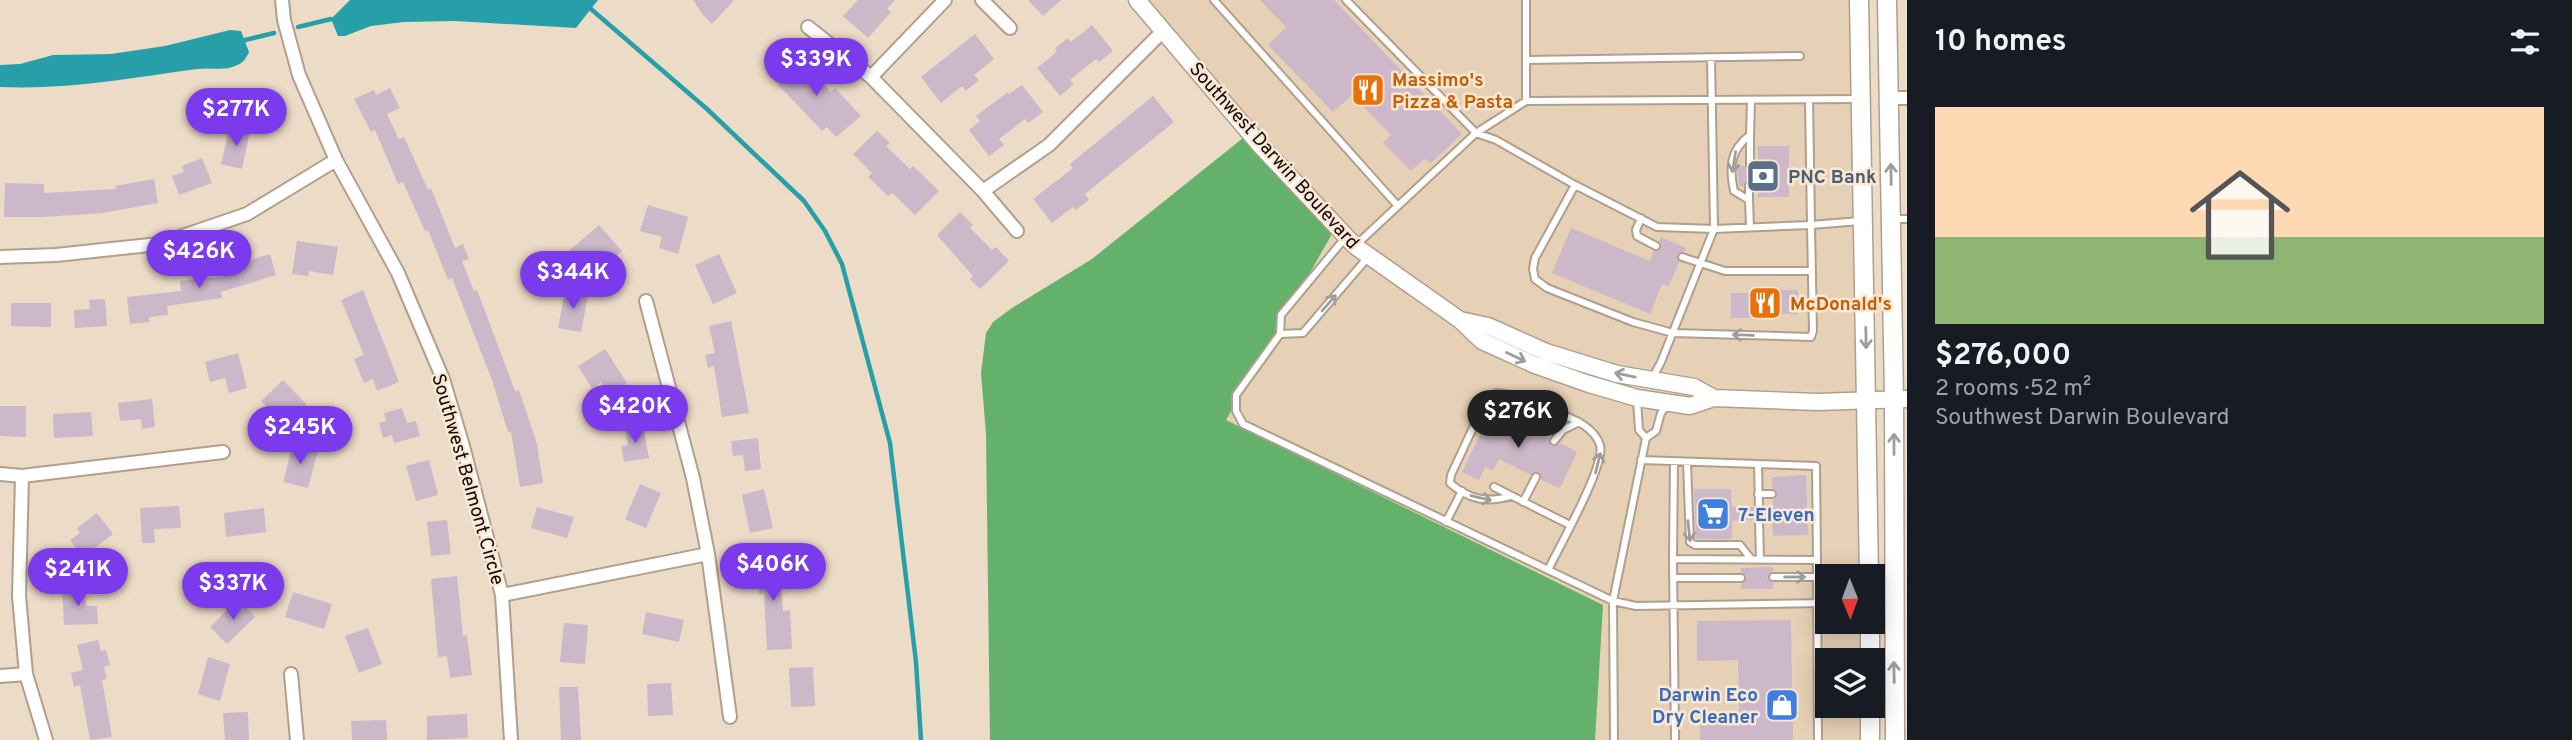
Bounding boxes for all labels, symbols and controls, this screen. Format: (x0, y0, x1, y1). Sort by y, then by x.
icon: filters (2506, 23, 2544, 61)
text: 10 homes (1935, 24, 2066, 61)
pin: $339K (767, 38, 865, 98)
text: $339K (780, 46, 852, 75)
street label: Southwest Darwin Boulevard (1183, 58, 1364, 255)
place label: Massimo's Pizza & Pasta (1392, 69, 1513, 115)
restaurant icon: Massimo's Pizza & Pasta (1349, 71, 1387, 109)
pin: $277K (187, 88, 285, 148)
text: $277K (202, 96, 270, 125)
one-way arrow (1727, 150, 1740, 173)
icon: home (2177, 152, 2303, 278)
bank icon: PNC Bank (1744, 157, 1782, 195)
one-way arrow (1884, 163, 1897, 186)
place label: PNC Bank (1788, 166, 1877, 190)
pin: $426K (150, 230, 248, 290)
text: $426K (162, 238, 236, 267)
pin: $344K (524, 252, 622, 311)
text: $344K (536, 259, 610, 288)
restaurant icon: McDonald's (1746, 284, 1784, 322)
place label: McDonald's (1790, 293, 1892, 317)
one-way arrow (1321, 295, 1337, 313)
one-way arrow (1859, 326, 1873, 349)
one-way arrow (1731, 328, 1754, 342)
text: $276,000 (1935, 338, 2071, 375)
one-way arrow (1506, 351, 1527, 364)
one-way arrow (1614, 368, 1637, 382)
street label: Southwest Belmont Circle (425, 371, 509, 588)
text: 2 rooms · 52 m² (1935, 375, 2091, 404)
pin: $420K (586, 386, 684, 445)
pin: $276K (1469, 391, 1567, 450)
text: $420K (598, 393, 672, 422)
text: $276K (1483, 398, 1553, 427)
text: Southwest Darwin Boulevard (1935, 404, 2229, 433)
pin: $245K (251, 406, 349, 466)
text: $245K (263, 414, 337, 443)
one-way arrow (1887, 433, 1901, 456)
one-way arrow (1592, 452, 1605, 475)
one-way arrow (1469, 492, 1492, 505)
supermarket icon: 7-Eleven (1694, 495, 1732, 533)
place label: 7-Eleven (1738, 504, 1815, 528)
one-way arrow (1683, 519, 1696, 542)
pin: $406K (724, 544, 822, 603)
pin: $241K (29, 548, 127, 608)
text: $406K (736, 551, 810, 580)
text: $241K (44, 556, 112, 585)
pin: $337K (184, 562, 282, 622)
north arrow (1815, 564, 1885, 634)
map controls (1815, 564, 1885, 718)
text: $337K (198, 570, 268, 599)
one-way arrow (1784, 570, 1807, 584)
button: layers (1815, 648, 1885, 718)
one-way arrow (1887, 661, 1901, 684)
place label: Darwin Eco Dry Cleaner (1652, 684, 1758, 730)
shop icon: Darwin Eco Dry Cleaner (1763, 686, 1801, 724)

